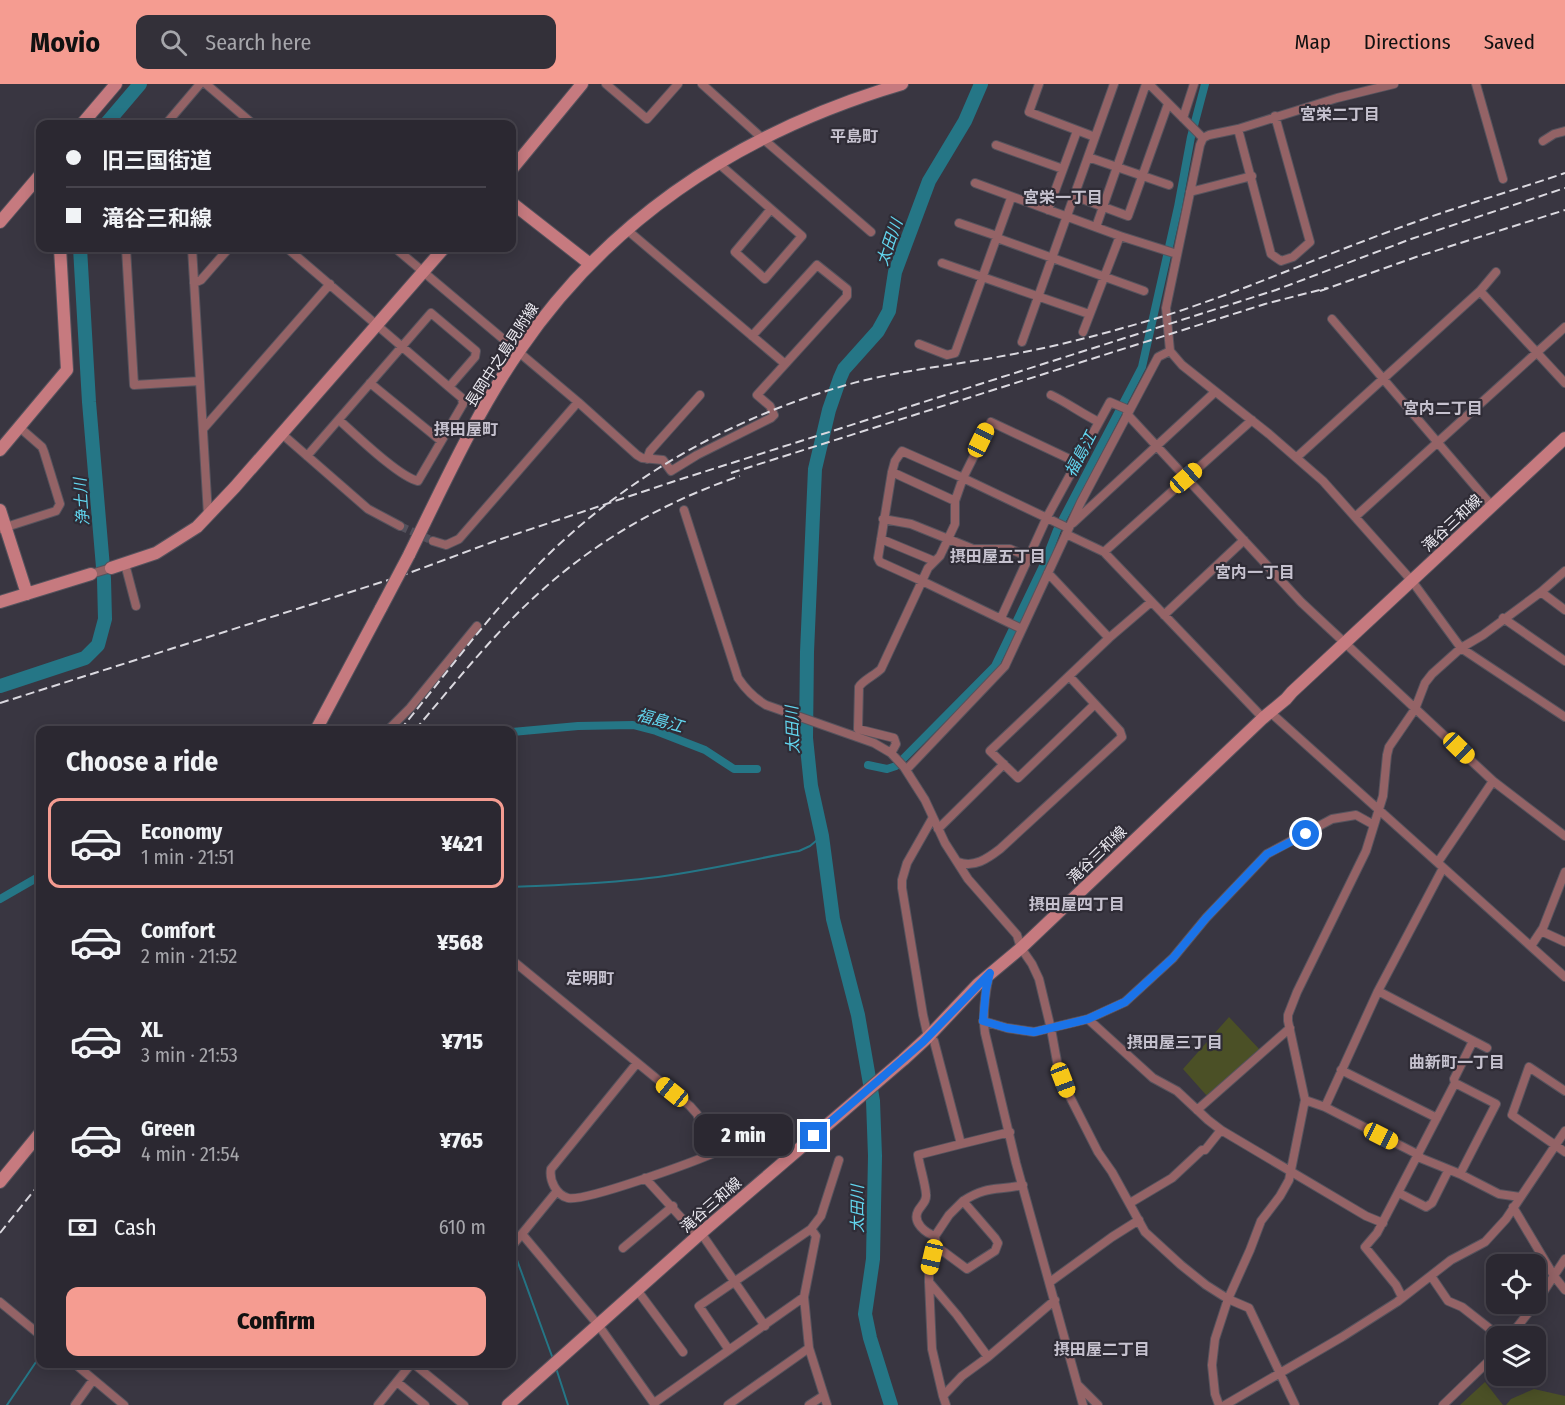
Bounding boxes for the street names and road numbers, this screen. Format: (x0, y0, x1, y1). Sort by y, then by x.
street label: 長岡中之島見附線 (462, 300, 542, 410)
street label: 滝谷三和線 (1418, 491, 1486, 555)
street label: 滝谷三和線 (1064, 822, 1130, 888)
street label: 滝谷三和線 (677, 1174, 745, 1236)

